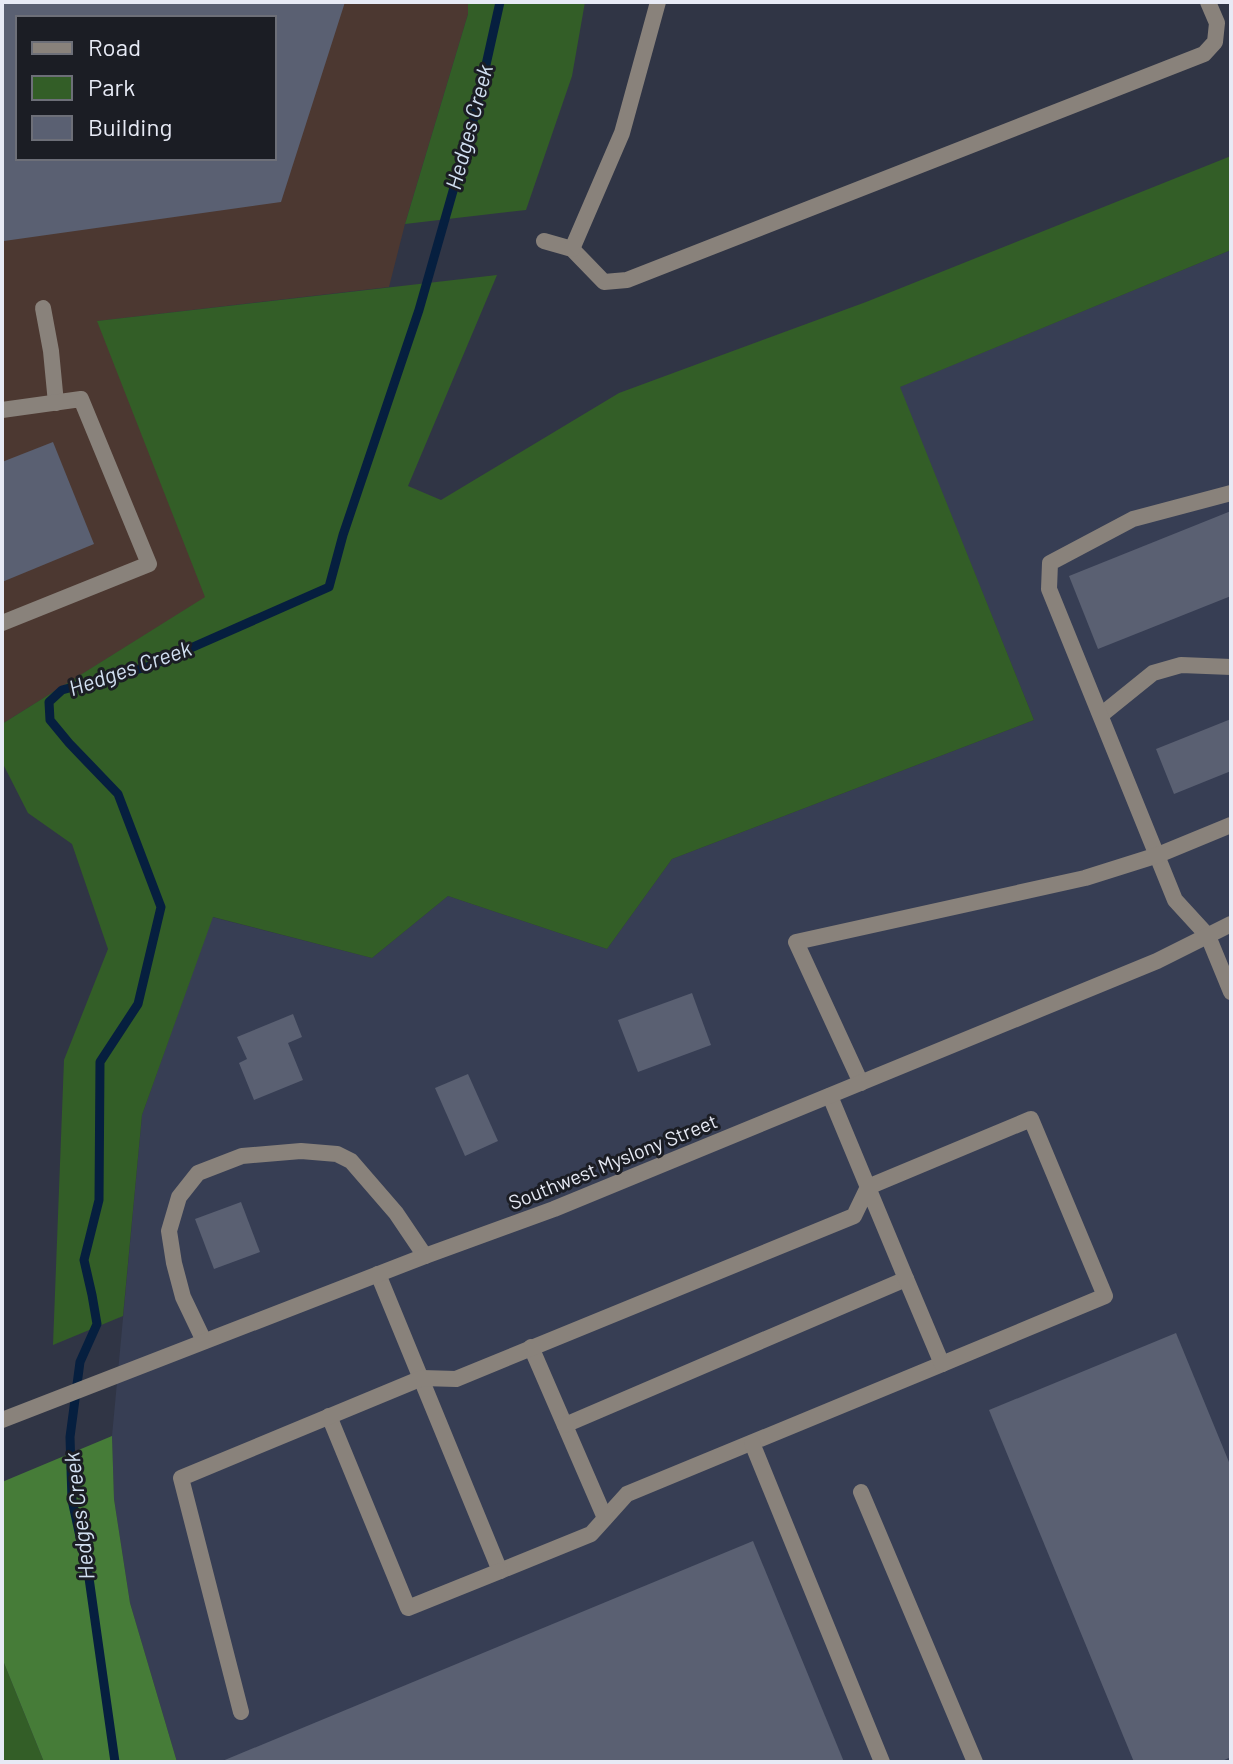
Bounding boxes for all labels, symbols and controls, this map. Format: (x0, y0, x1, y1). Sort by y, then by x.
legend (16, 16, 276, 160)
text: Road (88, 32, 141, 61)
water label: Hedges Creek (439, 61, 497, 192)
text: Park (88, 72, 135, 101)
text: Building (88, 112, 172, 141)
water label: Hedges Creek (65, 634, 195, 700)
street label: Southwest Myslony Street (505, 1108, 721, 1214)
water label: Hedges Creek (57, 1451, 99, 1581)

